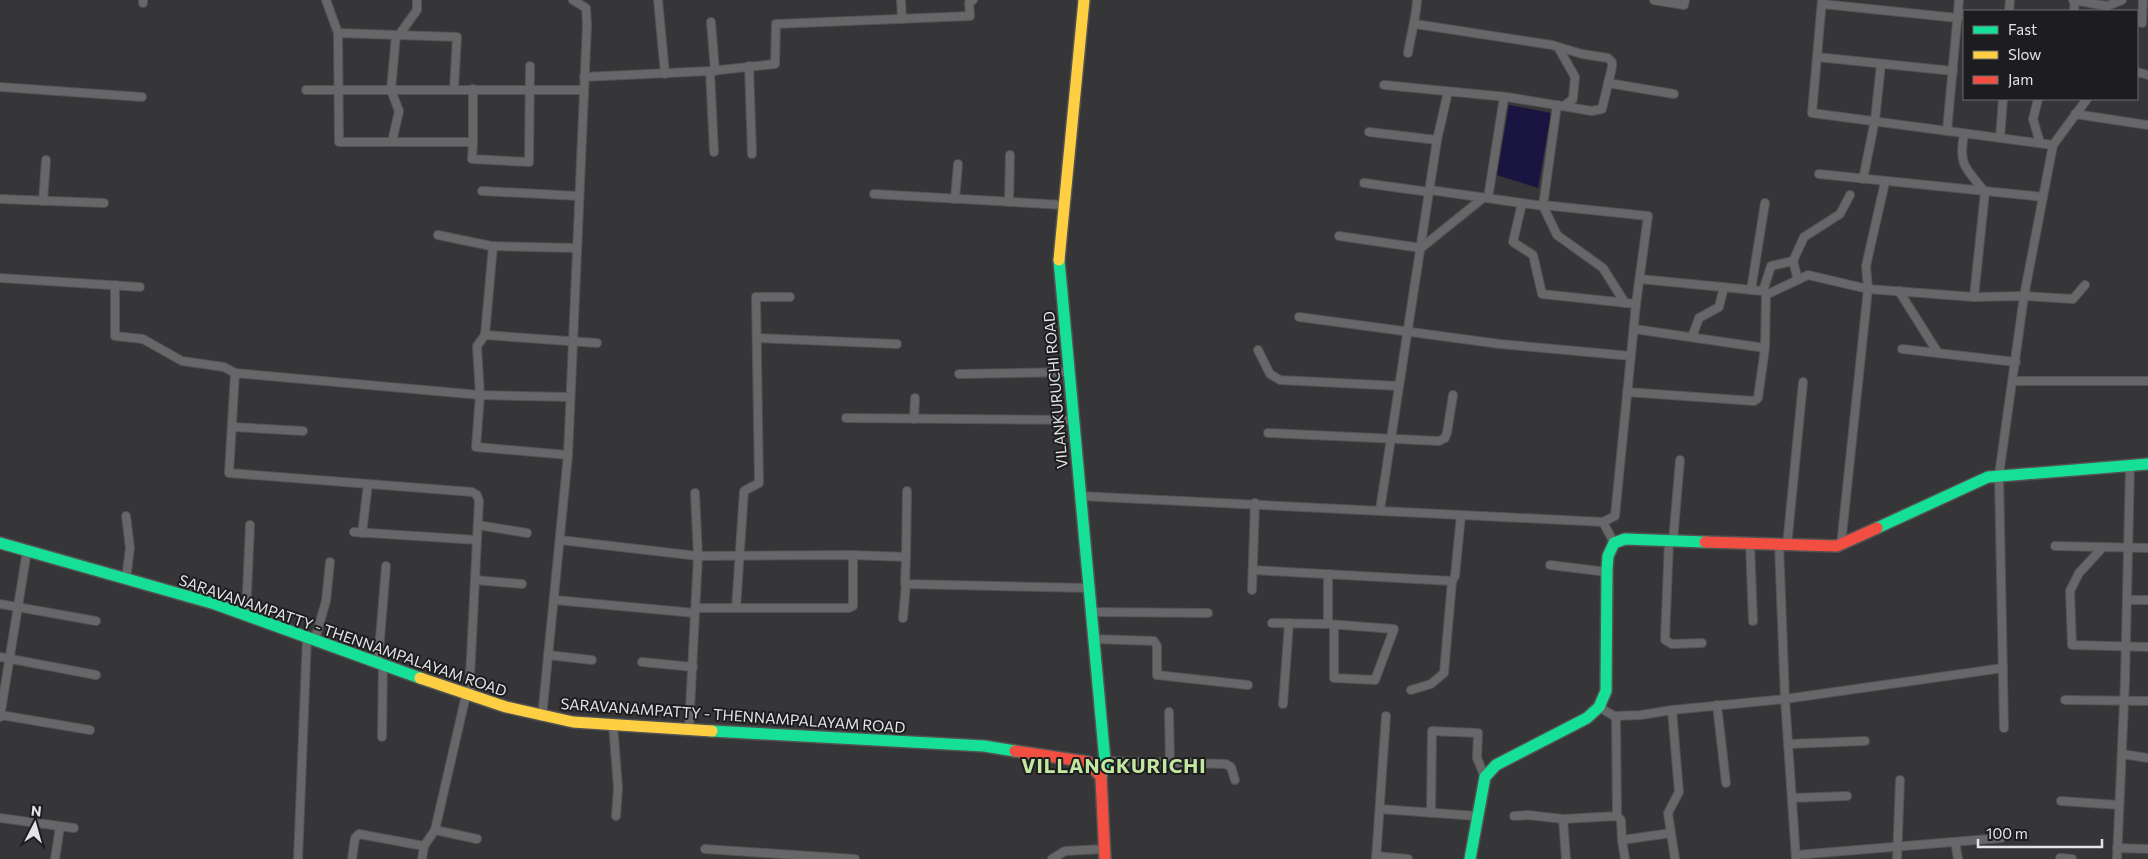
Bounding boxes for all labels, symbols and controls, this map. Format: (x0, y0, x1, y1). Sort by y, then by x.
legend (1963, 10, 2138, 100)
text: Fast (2008, 20, 2037, 38)
text: Slow (2008, 45, 2041, 63)
text: Jam (2008, 70, 2033, 88)
street label: VILANKURUCHI ROAD (1039, 310, 1071, 470)
street label: SARAVANAMPATTY - THENNAMPALAYAM ROAD (177, 570, 509, 700)
street label: SARAVANAMPATTY - THENNAMPALAYAM ROAD (560, 694, 906, 736)
district label: VILLANGKURICHI (1021, 753, 1207, 777)
north arrow (10, 799, 60, 849)
text: N (30, 802, 43, 820)
scale bar (1978, 816, 2102, 848)
text: 100 m (1986, 824, 2028, 842)

